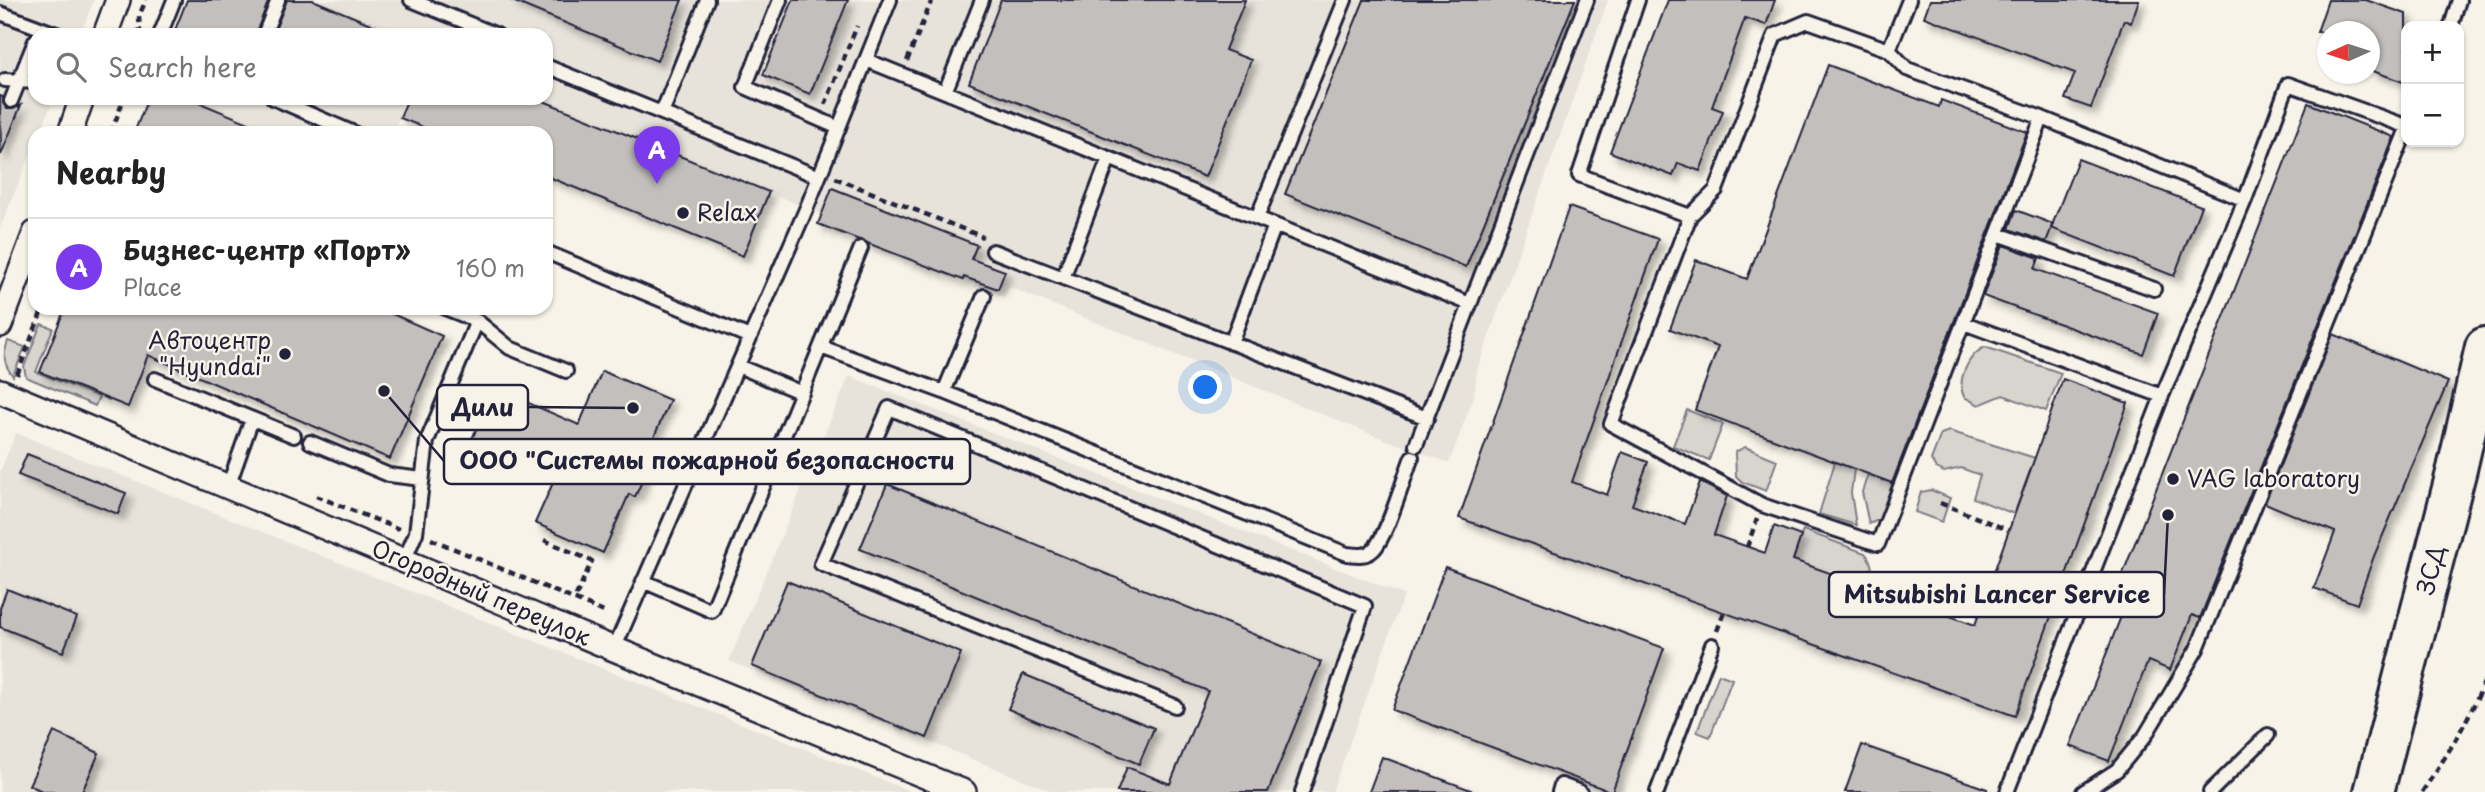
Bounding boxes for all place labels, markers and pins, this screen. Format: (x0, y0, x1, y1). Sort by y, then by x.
pin: A (634, 126, 680, 184)
place label: Relax (697, 194, 757, 229)
marker: Relax (675, 205, 691, 221)
place label: Автоцентр "Hyundai" (148, 322, 271, 383)
marker: Автоцентр "Hyundai" (277, 346, 293, 362)
callout: Дили (437, 385, 528, 430)
callout: ООО "Системы пожарной безопасности (444, 439, 970, 484)
place label: VAG laboratory (2187, 460, 2360, 495)
marker: VAG laboratory (2165, 471, 2181, 487)
callout: Mitsubishi Lancer Service (1829, 572, 2164, 617)

